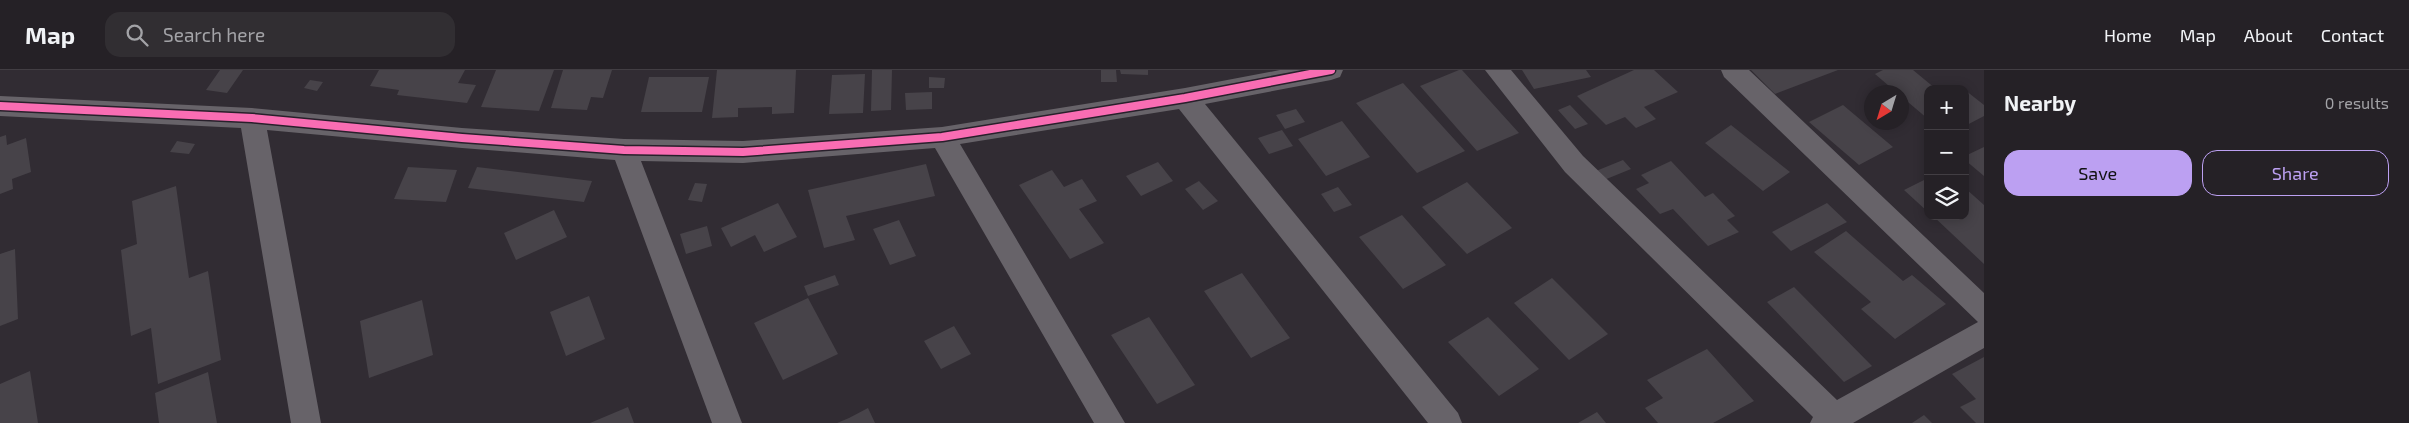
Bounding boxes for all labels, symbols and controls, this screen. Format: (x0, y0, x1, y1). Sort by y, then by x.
search box (105, 12, 455, 57)
text: Map (25, 20, 75, 49)
icon: search (123, 21, 151, 49)
text: Search here (163, 23, 265, 46)
text: Home (2104, 24, 2152, 46)
text: Map (2180, 24, 2216, 46)
text: About (2244, 24, 2293, 46)
text: Contact (2321, 24, 2384, 46)
north arrow (1864, 85, 1909, 130)
map controls (1924, 85, 1969, 220)
button: + (1924, 85, 1969, 130)
text: Nearby (2004, 90, 2076, 115)
text: 0 results (2325, 93, 2389, 112)
button: − (1924, 130, 1969, 175)
button: Save (2004, 150, 2192, 196)
button: Share (2202, 150, 2389, 196)
button: layers (1924, 175, 1969, 220)

